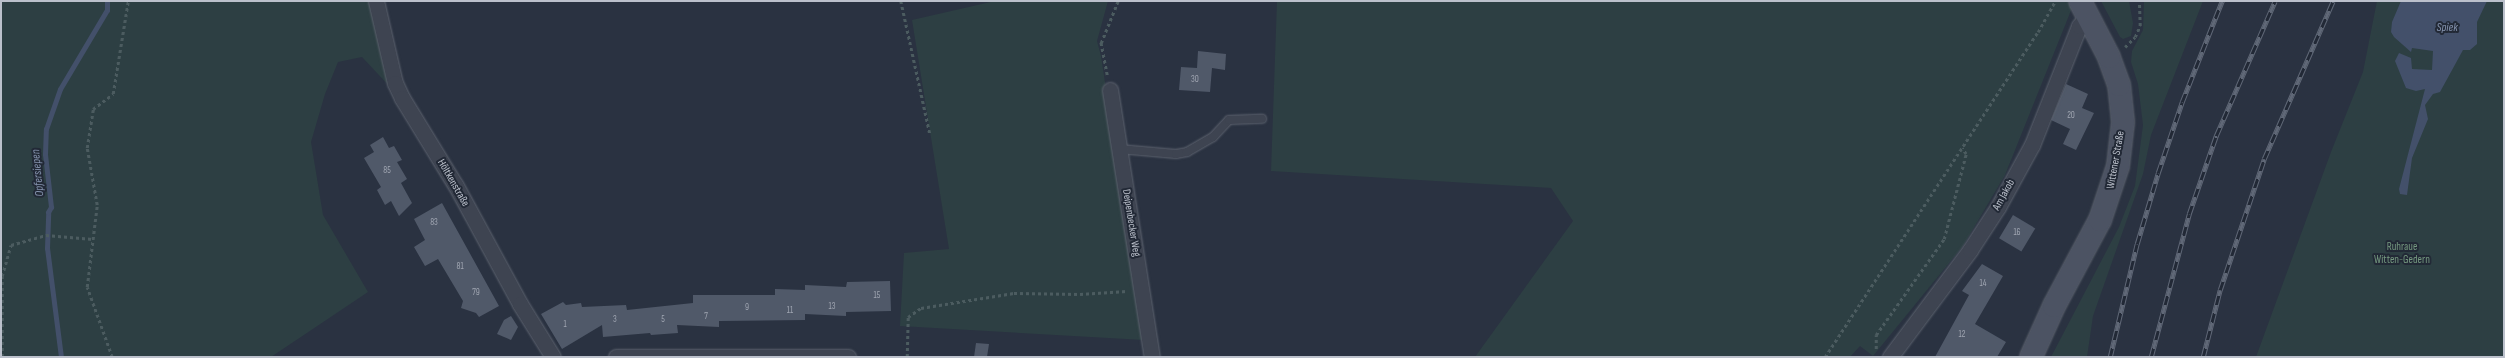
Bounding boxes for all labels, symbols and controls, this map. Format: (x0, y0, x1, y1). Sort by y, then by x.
water label: Spiek (2436, 21, 2458, 35)
house number: 30 (1191, 75, 1199, 85)
house number: 20 (2067, 111, 2075, 121)
street label: Wittener Straße (2104, 130, 2128, 190)
water label: Opfersiepen (29, 149, 47, 197)
street label: Höltkenstraße (434, 157, 472, 209)
house number: 85 (383, 166, 391, 176)
street label: Am Jakob (1990, 177, 2018, 213)
street label: Deipenbecker Weg (1119, 188, 1143, 258)
house number: 83 (430, 218, 438, 228)
house number: 16 (2013, 228, 2021, 238)
park label: Ruhraue Witten-Gedern (2374, 241, 2430, 267)
house number: 81 (456, 262, 464, 272)
house number: 14 (1980, 279, 1986, 289)
house number: 79 (472, 288, 480, 298)
house number: 15 (874, 291, 880, 301)
house number: 13 (829, 302, 835, 312)
house number: 9 (745, 303, 749, 313)
house number: 11 (787, 306, 793, 316)
house number: 7 (704, 312, 708, 322)
house number: 3 (613, 315, 617, 325)
house number: 5 (661, 315, 665, 325)
house number: 1 (563, 320, 567, 330)
house number: 12 (1959, 330, 1965, 340)

